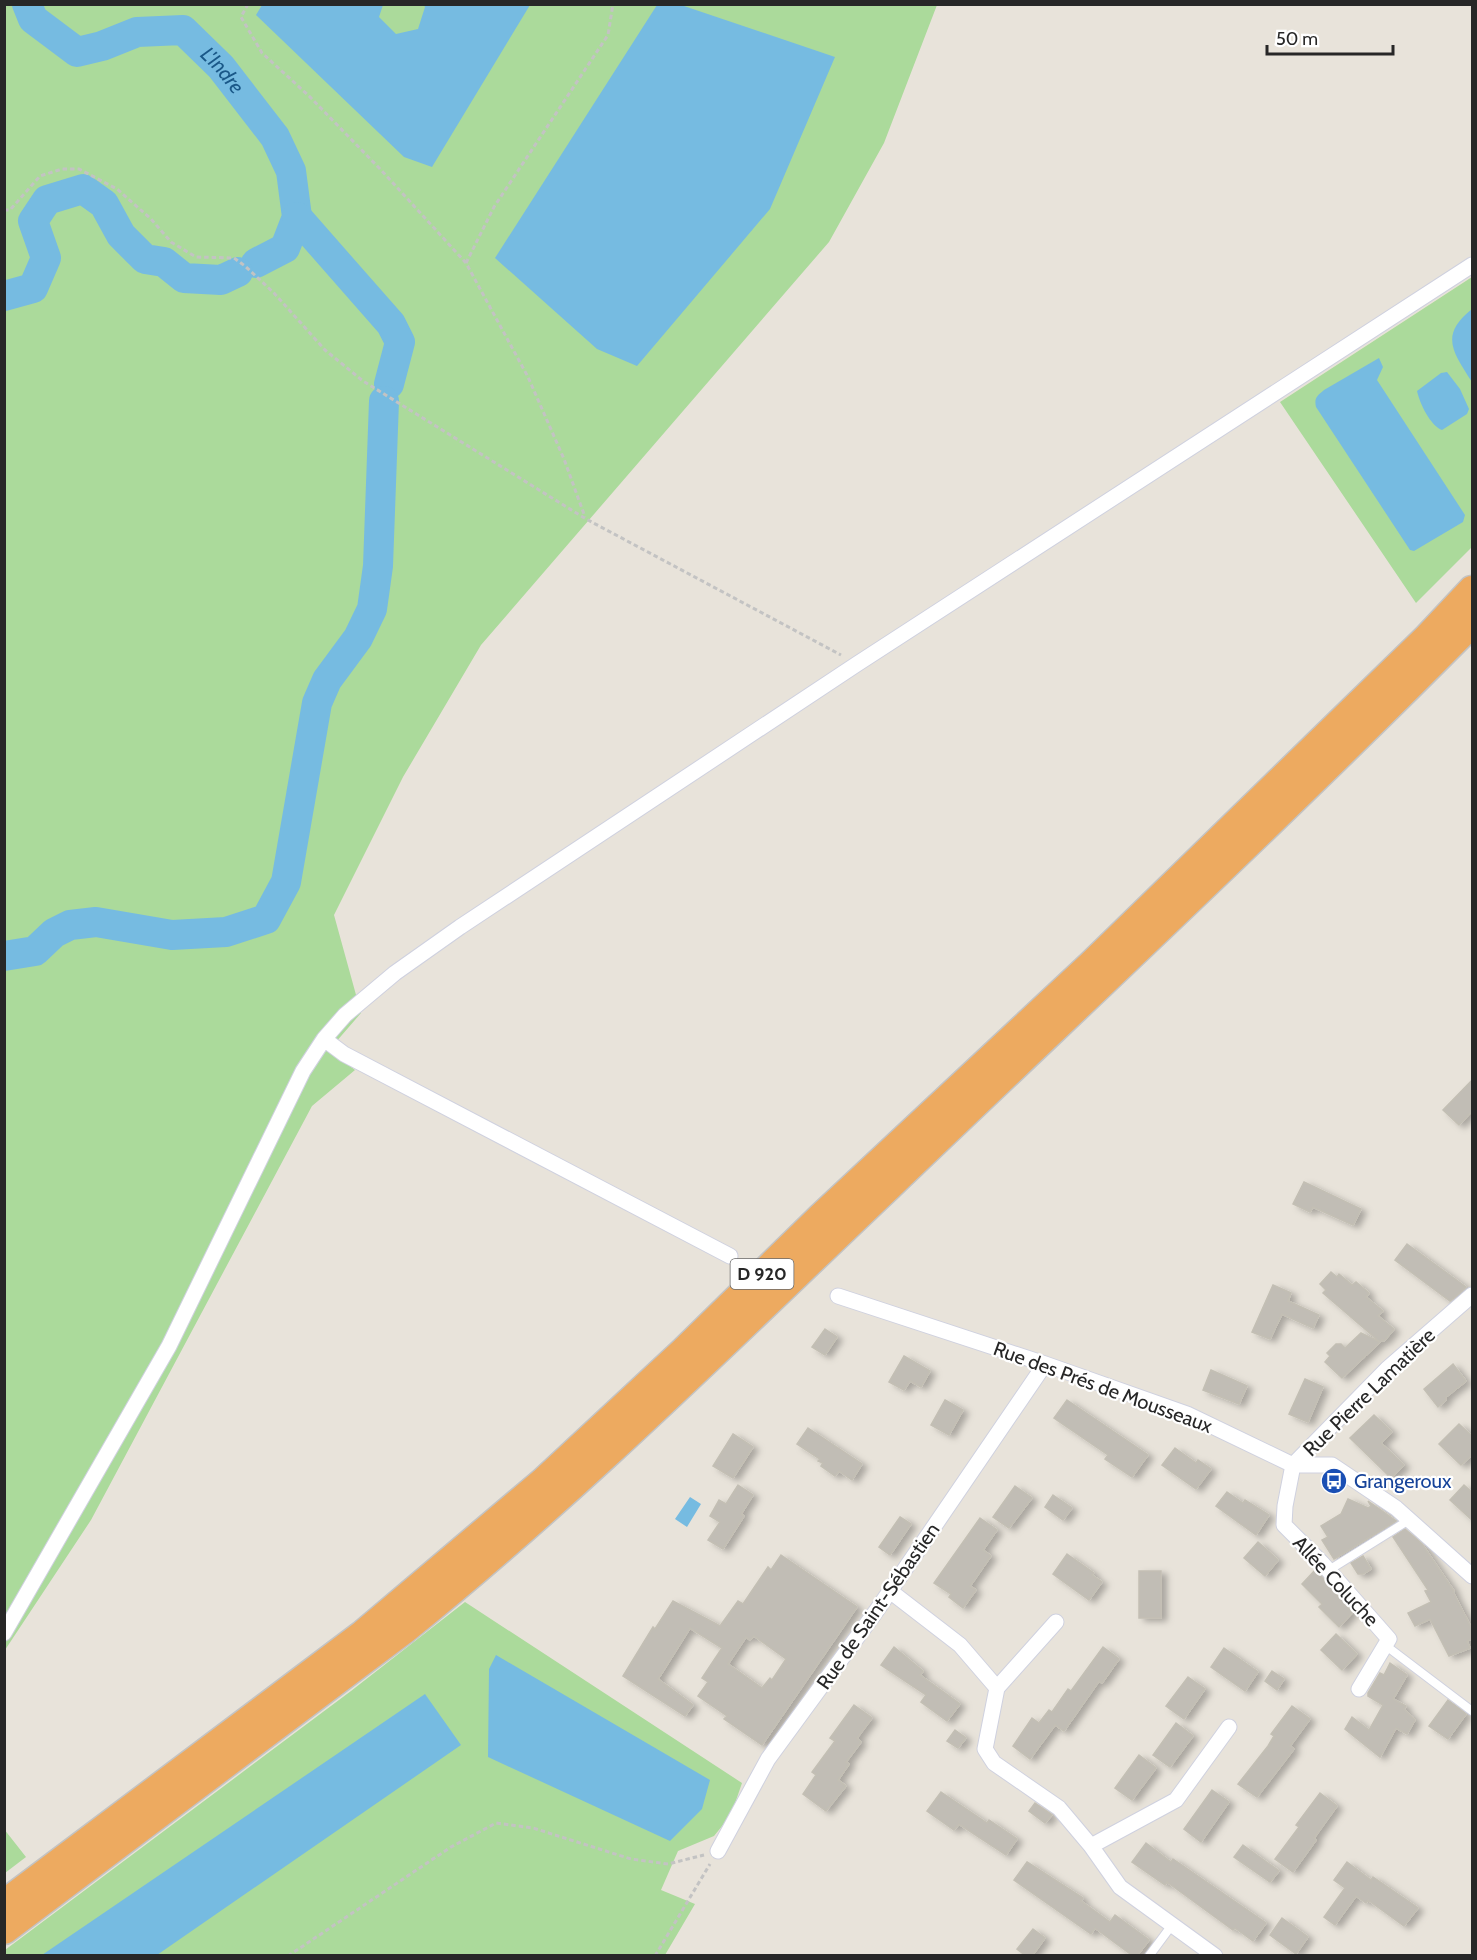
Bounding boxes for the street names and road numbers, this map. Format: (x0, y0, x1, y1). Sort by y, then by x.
road number: D 920 (730, 1259, 794, 1289)
street label: Rue Pierre Lamatière (1298, 1323, 1440, 1461)
street label: Rue des Prés de Mousseaux (990, 1336, 1216, 1438)
street label: Rue de Saint-Sébastien (811, 1518, 945, 1694)
street label: Allée Coluche (1288, 1531, 1384, 1631)

